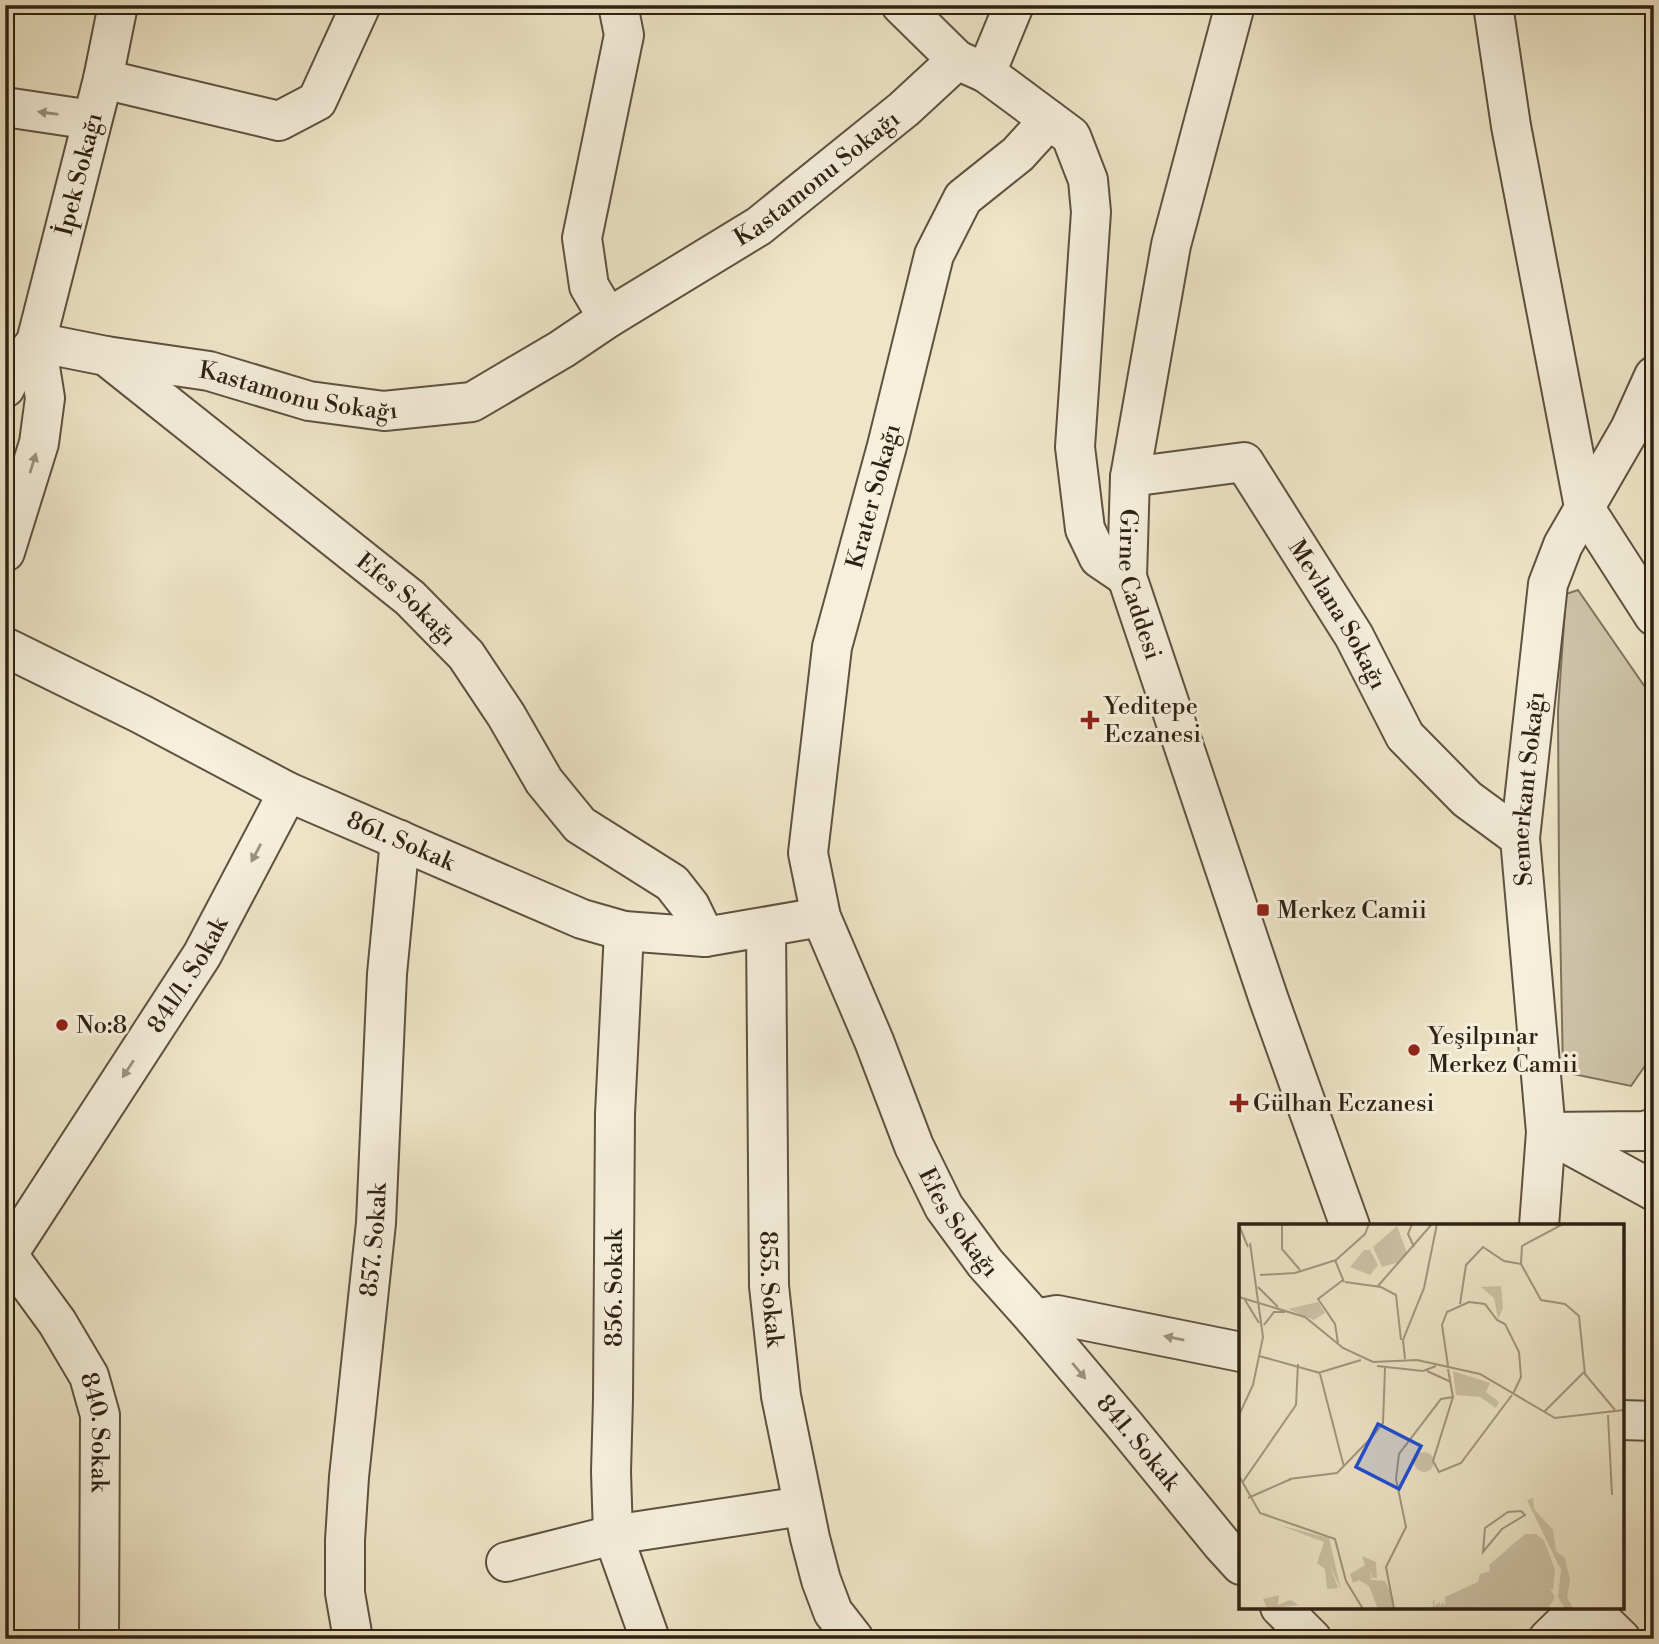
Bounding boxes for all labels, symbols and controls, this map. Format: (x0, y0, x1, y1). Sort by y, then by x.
street label: Kastamonu Sokağı (729, 104, 906, 254)
one-way arrow (37, 107, 59, 118)
street label: İpek Sokağı (49, 110, 110, 239)
street label: Kastamonu Sokağı (197, 356, 399, 428)
street label: Krater Sokağı (840, 420, 908, 572)
one-way arrow (28, 452, 38, 473)
street label: Girne Caddesi (1111, 508, 1168, 664)
street label: Mevlana Sokağı (1281, 534, 1393, 695)
street label: Efes Sokağı (349, 547, 463, 653)
street label: Semerkant Sokağı (1506, 690, 1552, 887)
place label: Yeditepe Eczanesi (1102, 692, 1201, 750)
marker: Yeditepe Eczanesi (1082, 712, 1098, 728)
street label: 861. Sokak (342, 805, 461, 879)
one-way arrow (250, 843, 262, 863)
place label: Merkez Camii (1277, 896, 1427, 926)
marker: Merkez Camii (1255, 902, 1271, 918)
street label: 841/1. Sokak (141, 911, 236, 1039)
place label: No:8 (76, 1011, 127, 1041)
marker: No:8 (54, 1017, 70, 1033)
place label: Yeşilpınar Merkez Camii (1426, 1022, 1578, 1080)
marker: Yeşilpınar Merkez Camii (1406, 1042, 1422, 1058)
one-way arrow (121, 1060, 134, 1079)
place label: Gülhan Eczanesi (1253, 1089, 1434, 1119)
marker: Gülhan Eczanesi (1231, 1095, 1247, 1111)
street label: Efes Sokağı (911, 1163, 1005, 1284)
street label: 857. Sokak (354, 1181, 394, 1299)
inset map (1239, 1224, 1624, 1609)
street label: 856. Sokak (600, 1227, 630, 1347)
street label: 855. Sokak (753, 1230, 790, 1350)
one-way arrow (1163, 1333, 1185, 1344)
one-way arrow (1071, 1362, 1087, 1380)
street label: 840. Sokak (73, 1369, 114, 1494)
street label: 841. Sokak (1089, 1389, 1187, 1498)

